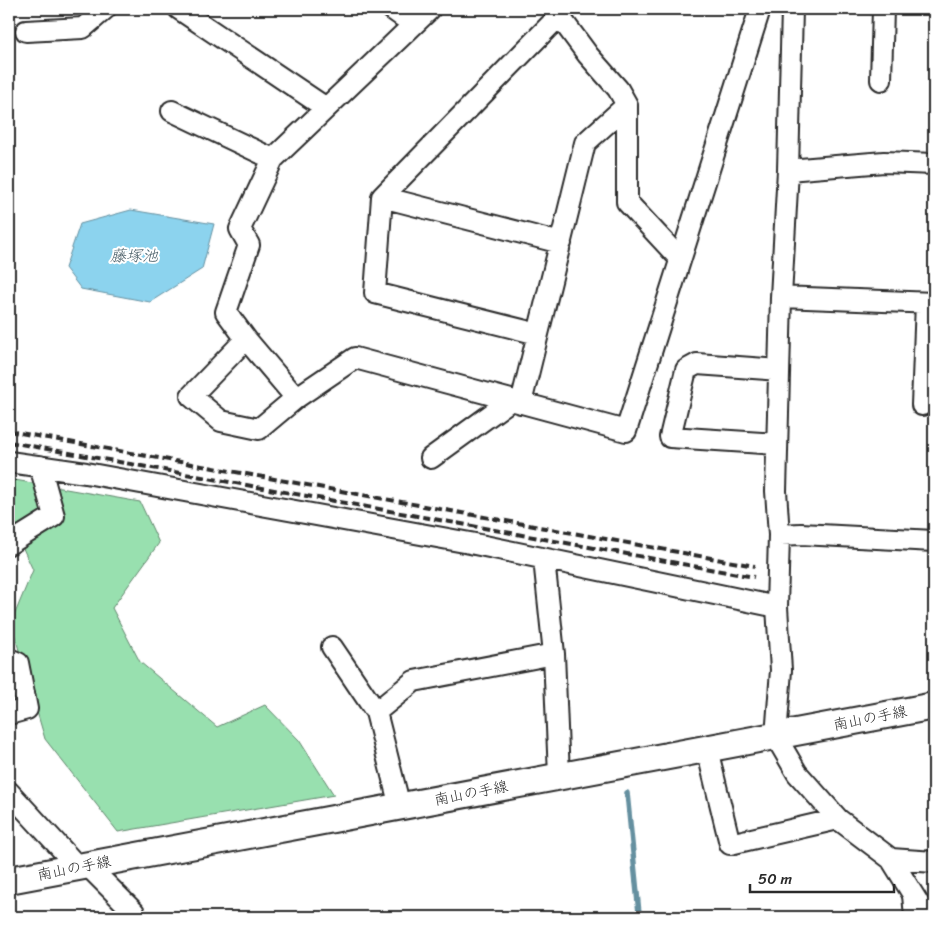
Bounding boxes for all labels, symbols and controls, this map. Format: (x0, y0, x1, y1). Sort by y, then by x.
water label: 藤塚池 (110, 241, 159, 270)
street label: 南山の手線 (831, 698, 909, 738)
street label: 南山の手線 (432, 773, 510, 813)
street label: 南山の手線 (35, 848, 113, 888)
scale bar (750, 861, 894, 893)
text: 50 m (758, 866, 793, 892)

